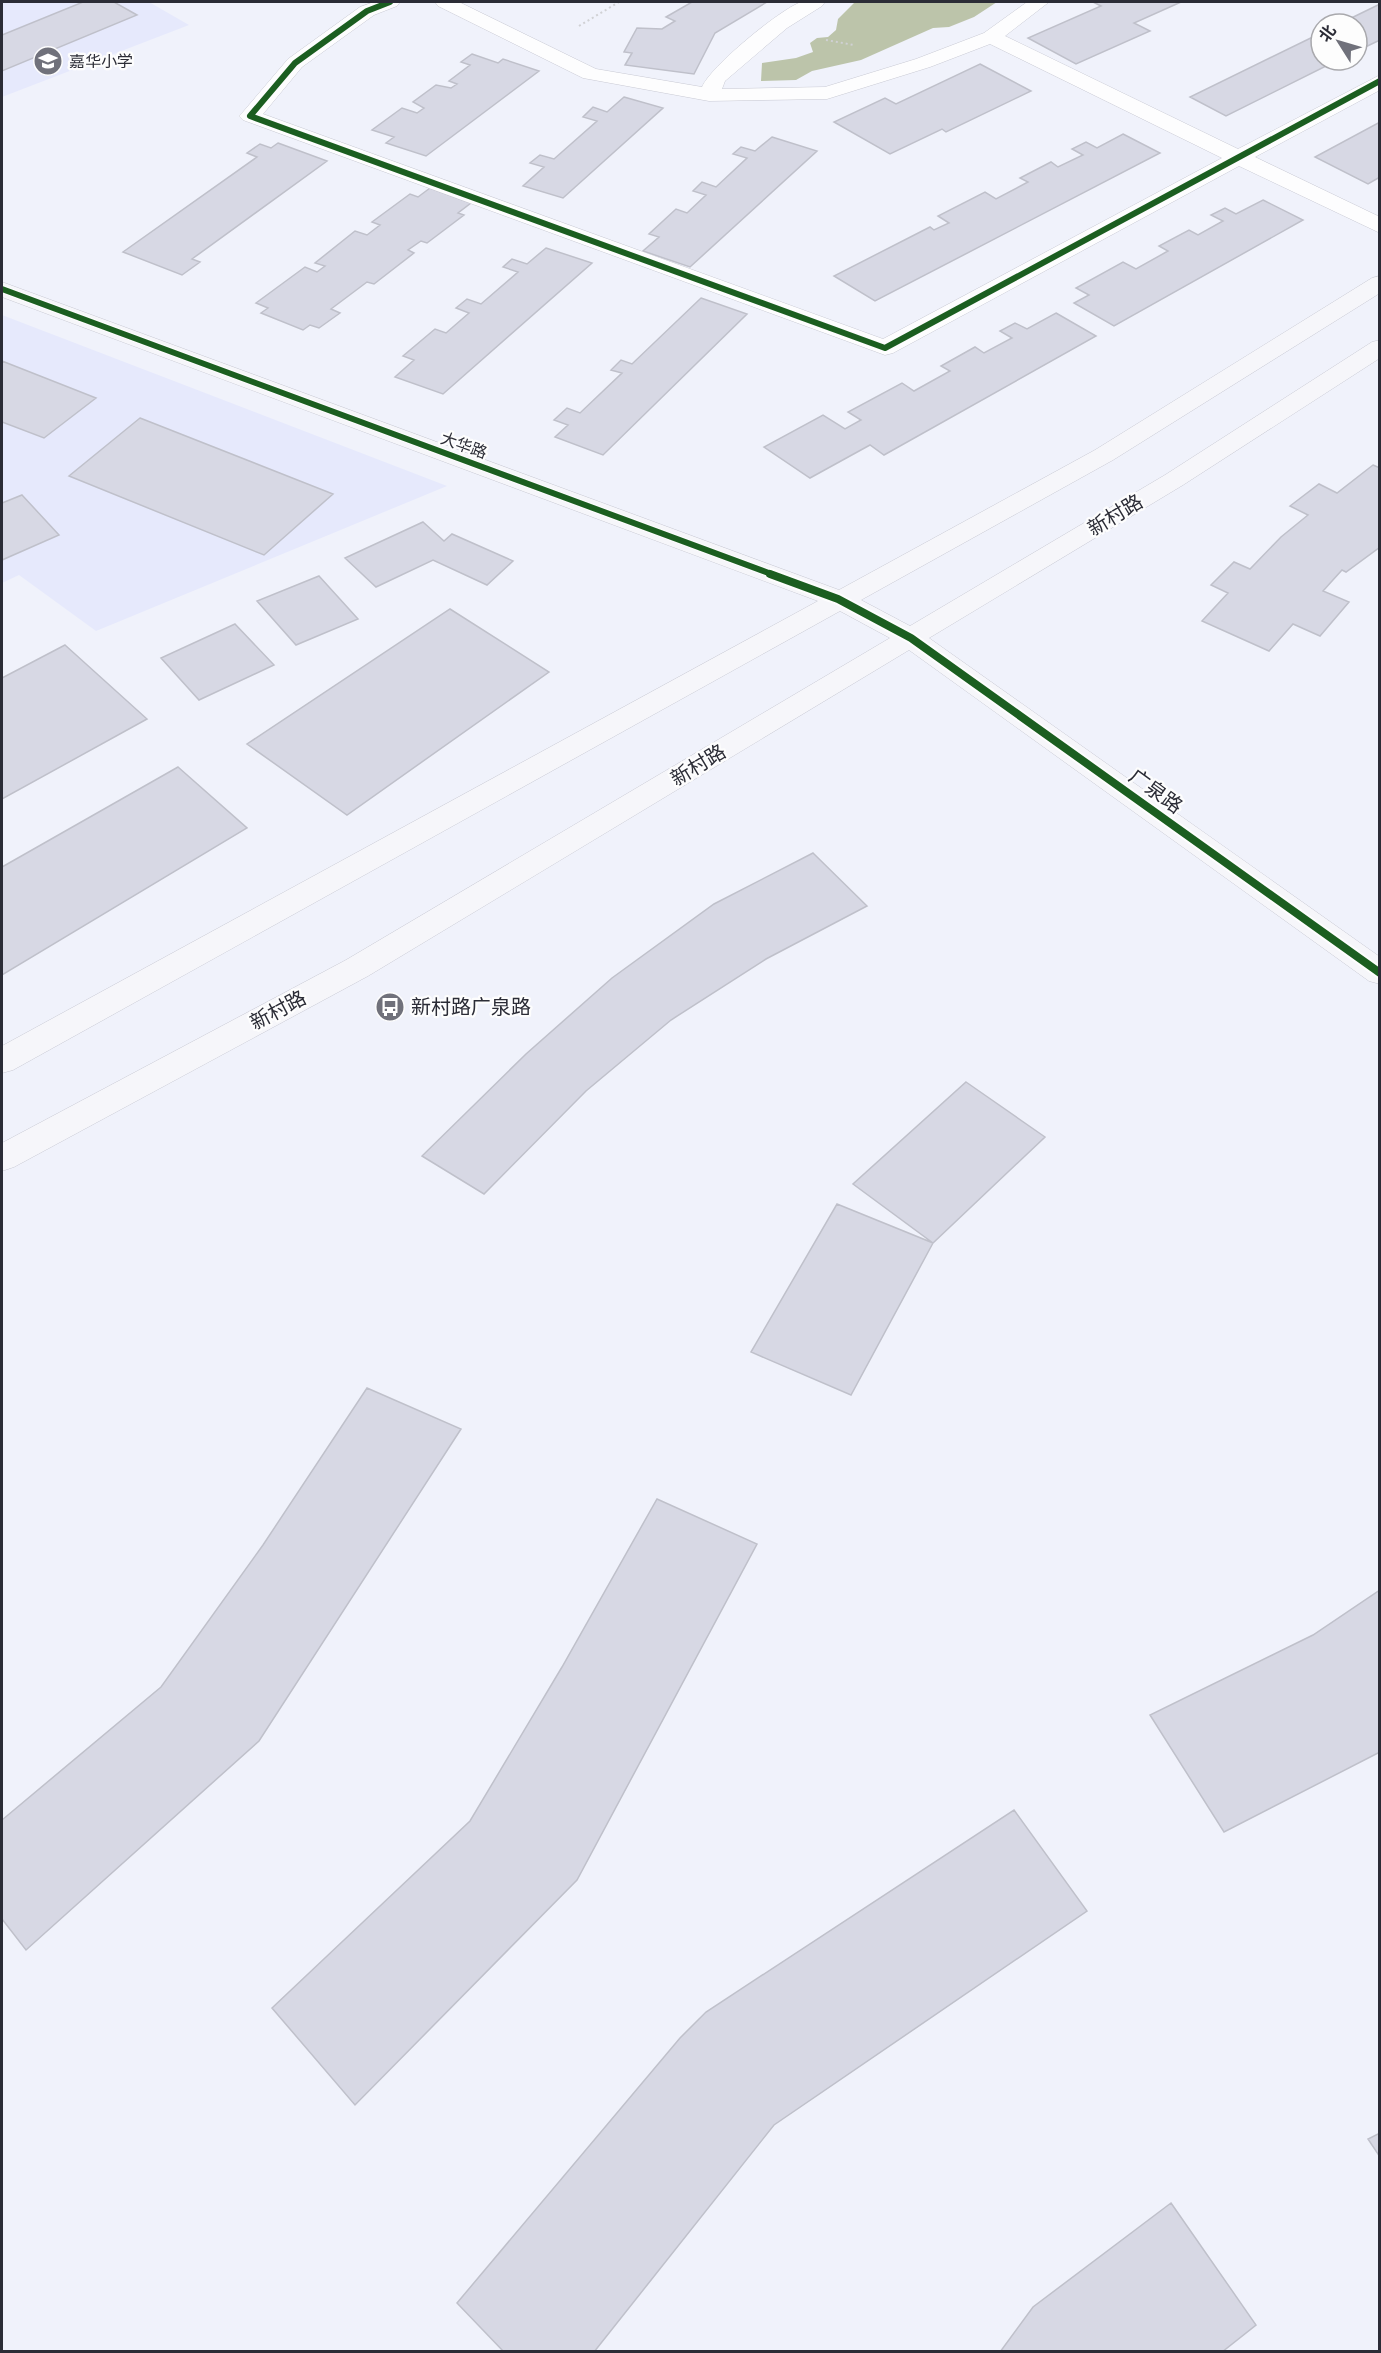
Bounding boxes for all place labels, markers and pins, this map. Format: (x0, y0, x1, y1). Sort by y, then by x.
school or university icon: 嘉华小学 (32, 45, 64, 77)
place label: 嘉华小学 (69, 51, 133, 72)
bus stop icon: 新村路广泉路 (374, 991, 406, 1023)
place label: 新村路广泉路 (411, 994, 531, 1020)

